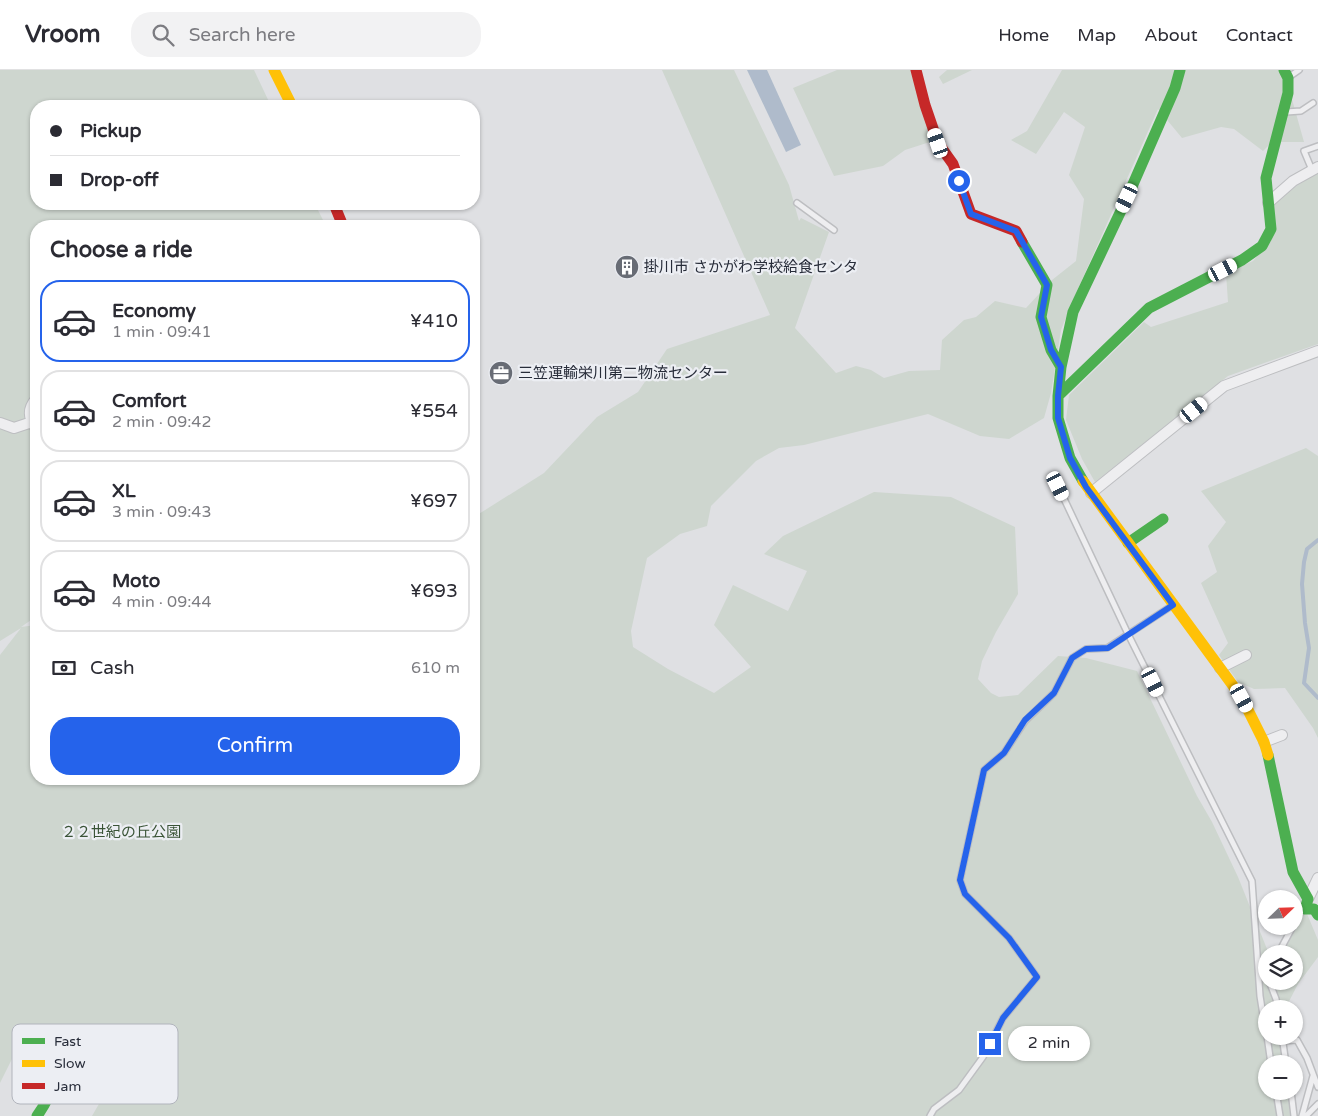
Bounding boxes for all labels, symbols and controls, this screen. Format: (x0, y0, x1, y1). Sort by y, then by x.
search box (131, 12, 481, 57)
text: Vroom (25, 20, 101, 49)
icon: search (149, 21, 177, 49)
text: Search here (189, 24, 296, 46)
text: Home (998, 24, 1049, 46)
text: Map (1077, 24, 1116, 46)
text: About (1144, 24, 1198, 46)
text: Contact (1226, 24, 1293, 46)
text: Pickup (80, 120, 141, 142)
car (926, 126, 949, 160)
text: Drop-off (80, 169, 159, 191)
route start (948, 170, 970, 192)
car (1113, 181, 1140, 215)
text: Choose a ride (50, 237, 193, 263)
building icon: 掛川市 さかがわ学校給食センタ (614, 254, 640, 280)
car (1206, 257, 1239, 283)
place label: 掛川市 さかがわ学校給食センタ (644, 258, 858, 276)
icon: car (52, 299, 97, 344)
text: Economy (112, 300, 196, 322)
text: ¥410 (410, 310, 458, 332)
text: 1 min · 09:41 (112, 322, 211, 342)
office icon: 三笠運輸栄川第二物流センター (488, 360, 514, 386)
place label: 三笠運輸栄川第二物流センター (518, 364, 728, 382)
icon: car (52, 389, 97, 434)
text: Comfort (112, 390, 186, 412)
car (1177, 395, 1210, 425)
text: ¥554 (410, 400, 458, 422)
text: 2 min · 09:42 (112, 412, 211, 432)
car (1044, 469, 1071, 503)
icon: car (52, 479, 97, 524)
text: XL (112, 480, 136, 502)
text: ¥697 (410, 490, 458, 512)
text: 3 min · 09:43 (112, 502, 211, 522)
icon: car (52, 569, 97, 614)
text: Moto (112, 570, 160, 592)
text: ¥693 (410, 580, 458, 602)
text: 4 min · 09:44 (112, 592, 211, 612)
icon: cash (50, 654, 78, 682)
text: Cash (90, 657, 135, 679)
text: 610 m (411, 658, 460, 678)
car (1139, 665, 1166, 699)
car (1228, 681, 1255, 715)
button: Confirm (50, 717, 460, 775)
park label: ２２世紀の丘公園 (61, 823, 181, 841)
north arrow (1258, 890, 1302, 935)
map controls (1258, 890, 1303, 1100)
button: layers (1258, 945, 1303, 990)
button: + (1258, 1000, 1303, 1045)
legend (12, 1024, 178, 1104)
callout: 2 min (1008, 1026, 1090, 1062)
text: Fast (54, 1033, 82, 1050)
route end (979, 1033, 1001, 1055)
text: 2 min (1028, 1033, 1070, 1053)
text: Slow (54, 1055, 86, 1072)
button: − (1258, 1055, 1303, 1100)
text: Jam (54, 1078, 81, 1095)

